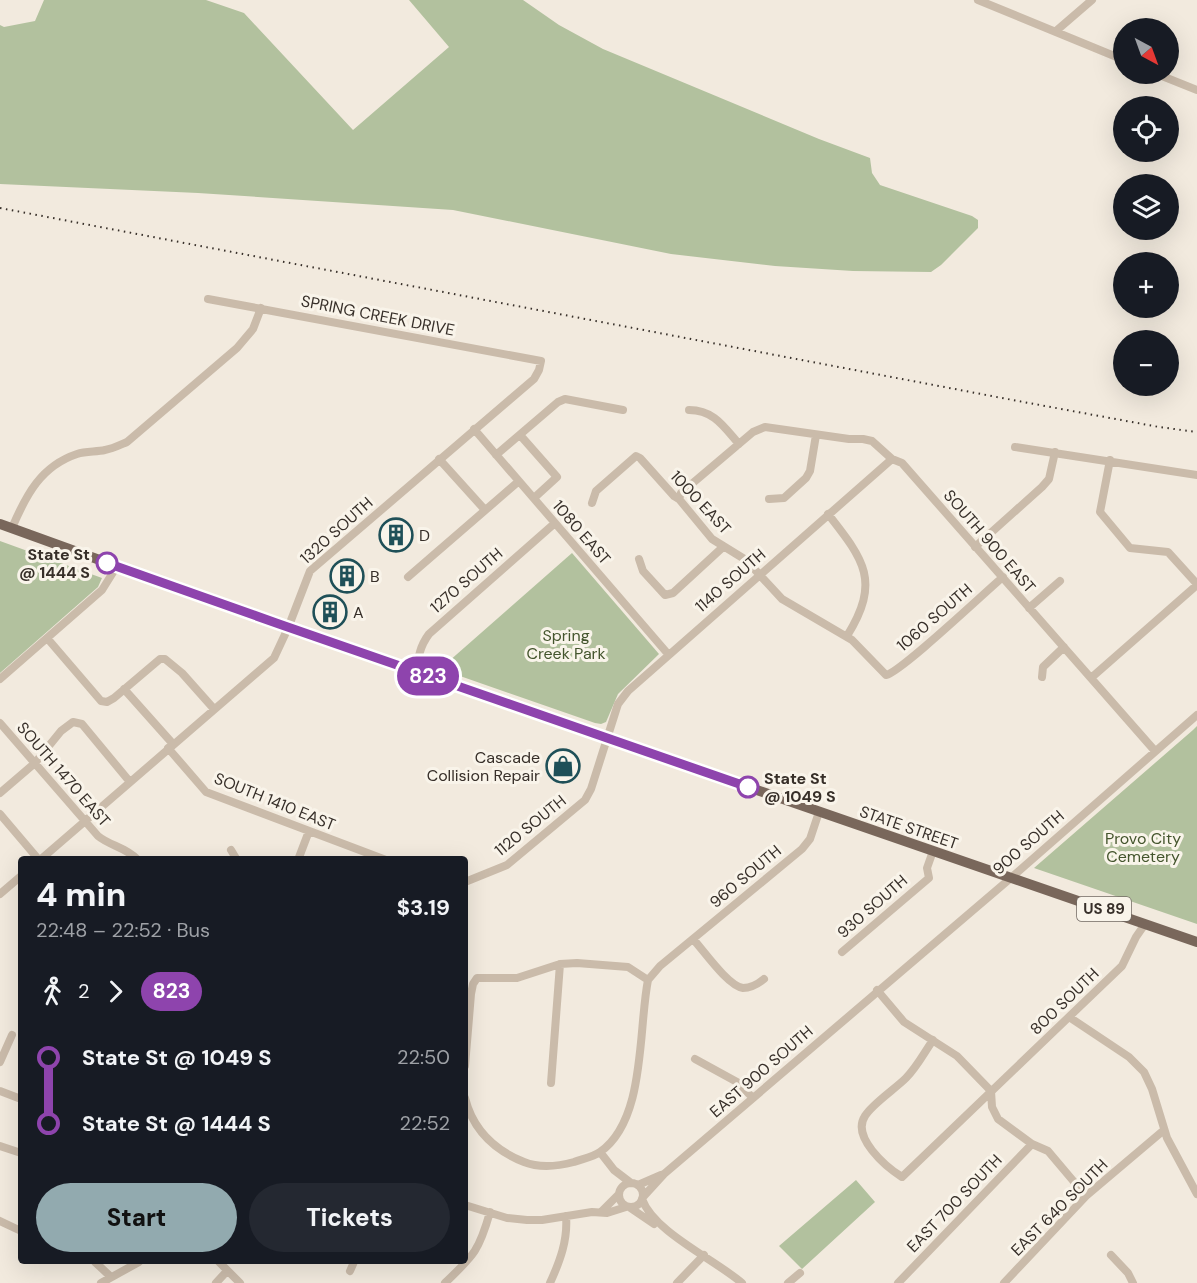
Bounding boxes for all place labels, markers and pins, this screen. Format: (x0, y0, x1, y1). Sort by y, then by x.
building icon: D (378, 517, 414, 553)
place label: D (419, 525, 430, 546)
place label: State St @ 1444 S (19, 544, 90, 583)
marker: State St @ 1444 S (96, 552, 118, 574)
building icon: B (329, 558, 365, 594)
place label: B (370, 566, 380, 587)
building icon: A (312, 594, 348, 630)
place label: A (353, 602, 364, 623)
place label: Cascade Collision Repair (427, 747, 540, 786)
shop icon: Cascade Collision Repair (545, 748, 581, 784)
place label: State St @ 1049 S (764, 768, 836, 807)
marker: State St @ 1049 S (737, 776, 759, 798)

